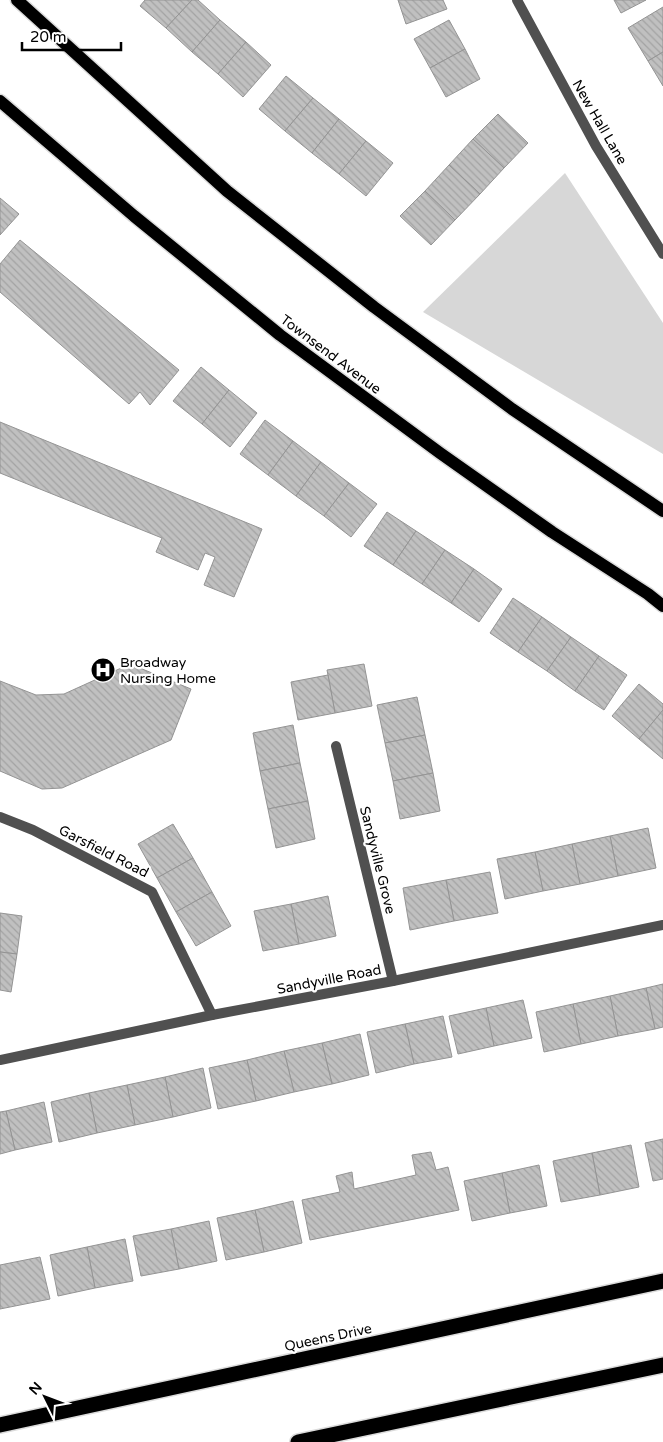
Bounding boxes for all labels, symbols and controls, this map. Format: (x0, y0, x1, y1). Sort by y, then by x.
scale bar (22, 20, 121, 52)
text: 20 m (30, 28, 67, 46)
street label: New Hall Lane (568, 77, 631, 168)
street label: Townsend Avenue (277, 311, 384, 398)
place label: Broadway Nursing Home (120, 654, 216, 687)
hospital icon: Broadway Nursing Home (90, 657, 116, 683)
street label: Sandyville Grove (356, 805, 399, 916)
street label: Garsfield Road (56, 822, 152, 881)
street label: Sandyville Road (275, 961, 383, 998)
street label: Queens Drive (283, 1320, 373, 1355)
north arrow (20, 1372, 70, 1422)
text: N (26, 1379, 46, 1399)

